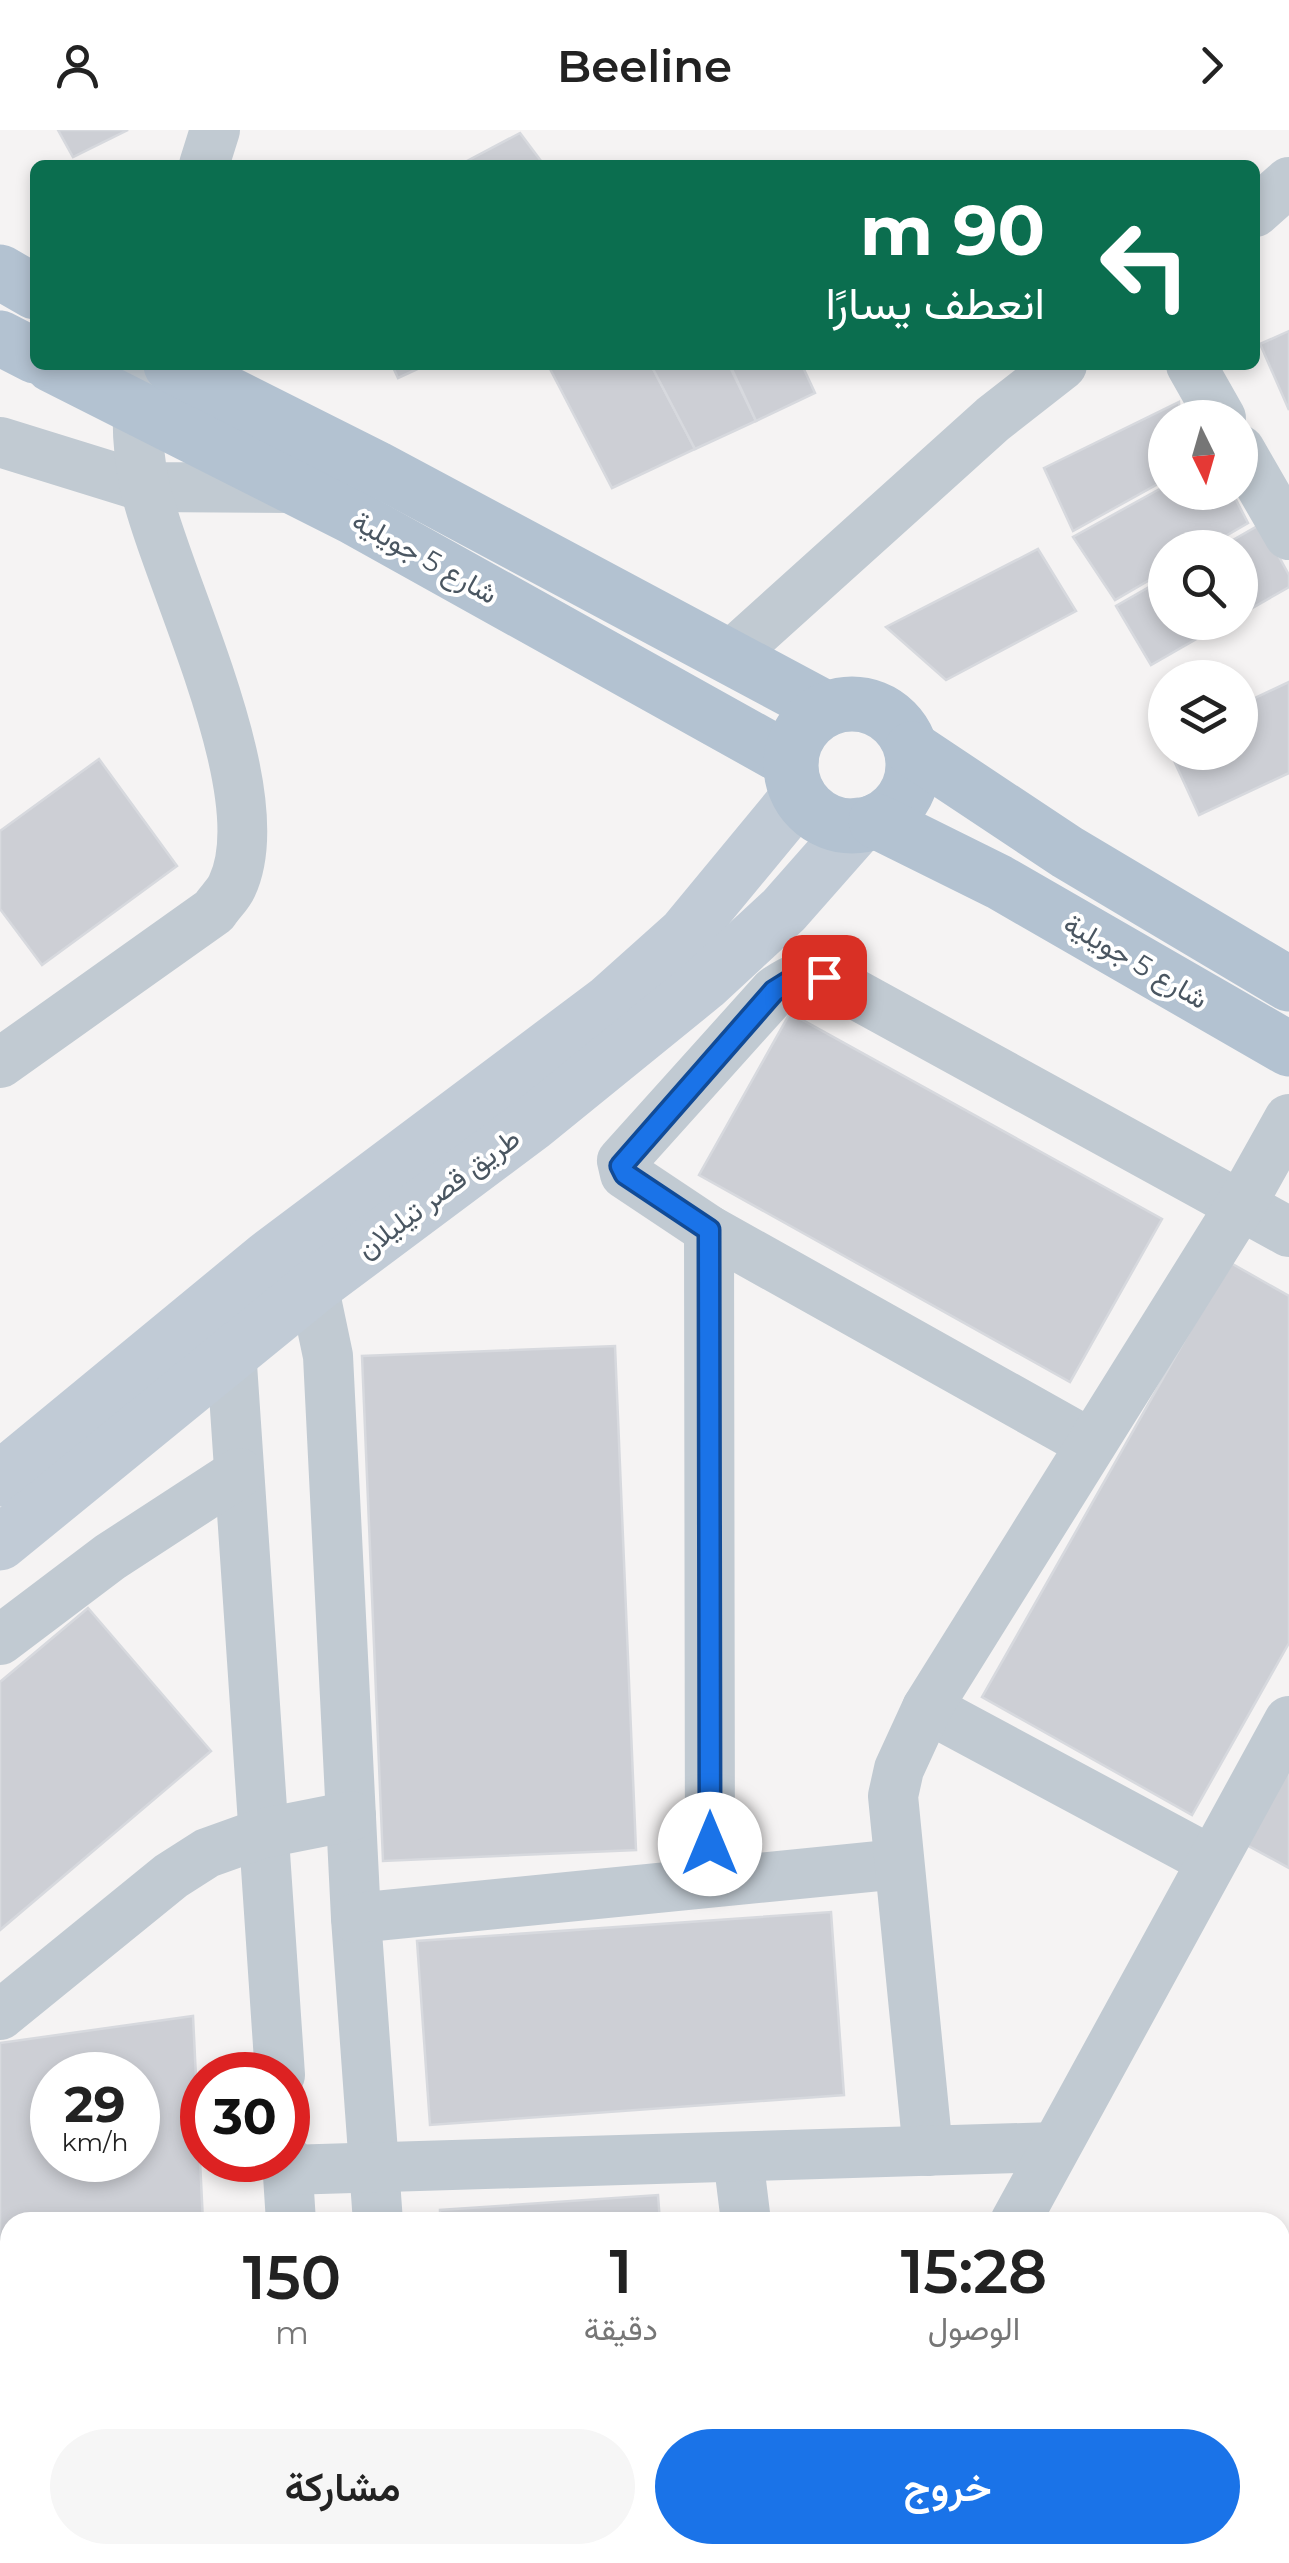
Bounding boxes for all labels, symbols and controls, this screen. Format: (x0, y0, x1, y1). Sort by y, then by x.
icon: person (50, 38, 105, 93)
text: Beeline (557, 38, 732, 93)
icon: forward (1184, 38, 1239, 93)
text: 90 m (860, 187, 1045, 273)
icon: left (1080, 200, 1210, 330)
text: انعطف يسارًا (825, 275, 1045, 330)
north arrow (1148, 400, 1258, 510)
map controls (1148, 400, 1258, 770)
street label: شارع 5 جويلية (346, 503, 503, 612)
button: search (1148, 530, 1258, 640)
button: layers (1148, 660, 1258, 770)
street label: شارع 5 جويلية (1057, 906, 1214, 1018)
pin (782, 935, 867, 1020)
icon: arrive (797, 950, 852, 1005)
street label: طريق قصر تيليلان (350, 1121, 527, 1266)
position arrow (658, 1792, 762, 1896)
speed limit sign: 30 (180, 2052, 310, 2182)
text: 29 (64, 2074, 126, 2135)
text: km/h (62, 2127, 128, 2157)
text: 1 (609, 2235, 632, 2308)
text: 15:28 (901, 2235, 1047, 2308)
text: 150 (243, 2241, 341, 2314)
text: دقيقة (584, 2309, 658, 2348)
text: الوصول (928, 2309, 1020, 2348)
text: m (275, 2313, 309, 2352)
button: مشاركة (50, 2429, 635, 2544)
button: خروج (655, 2429, 1240, 2544)

